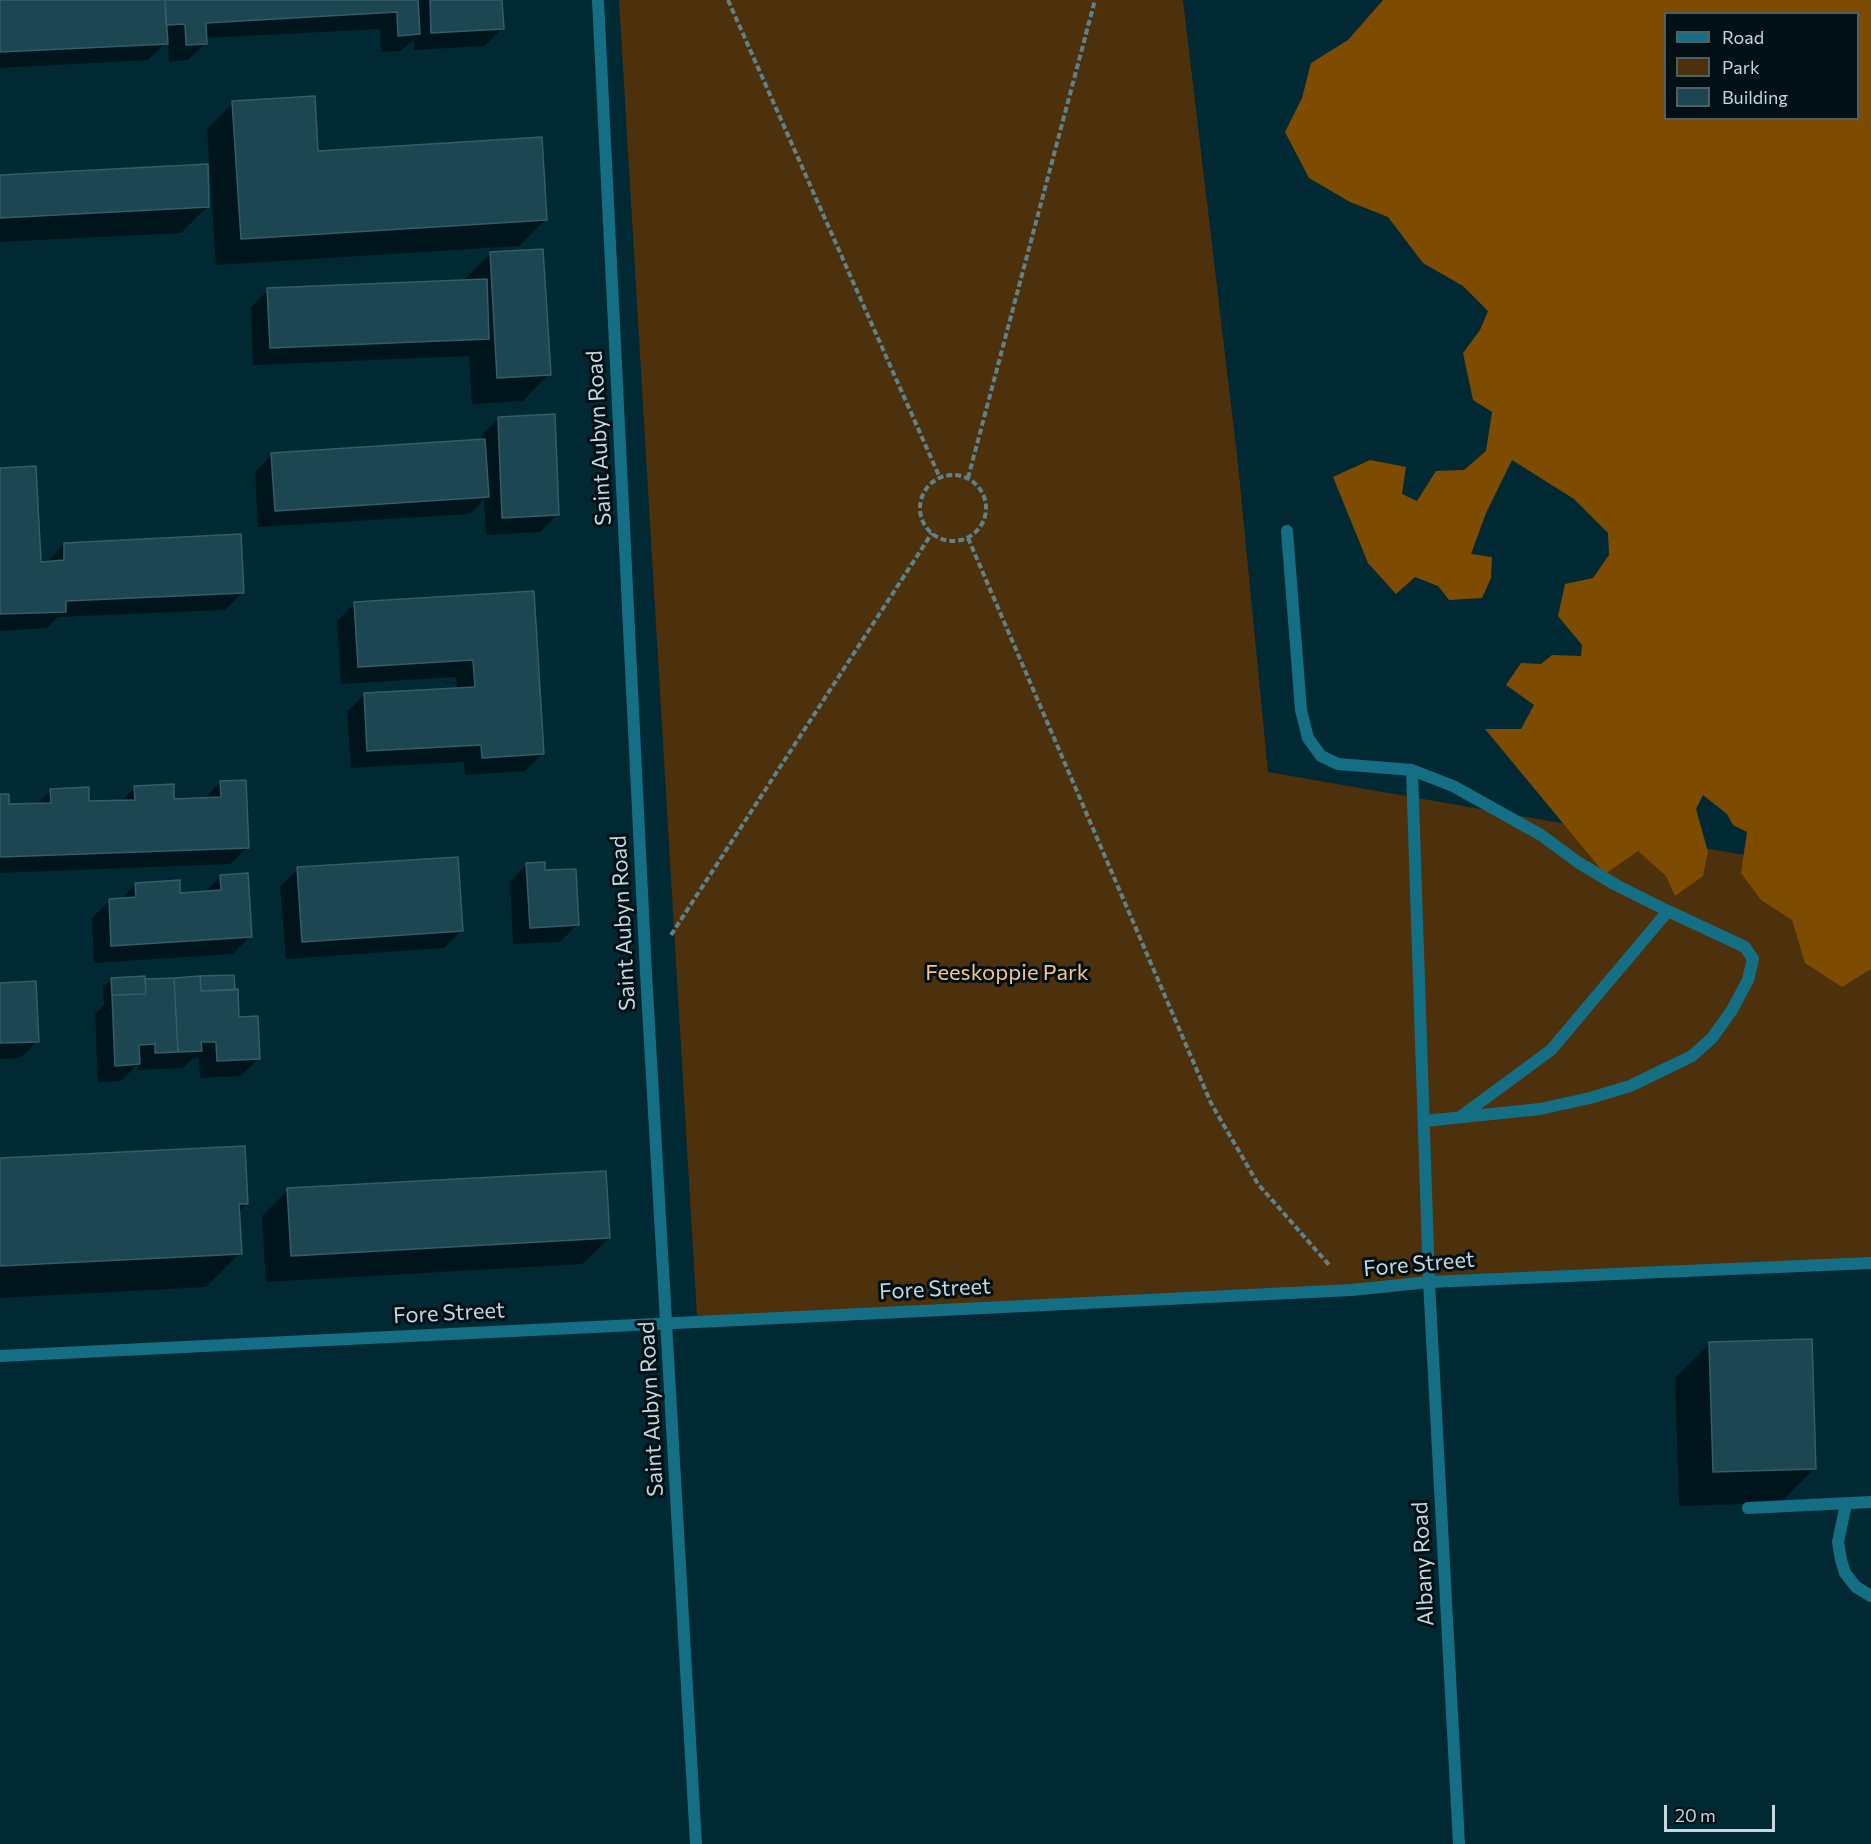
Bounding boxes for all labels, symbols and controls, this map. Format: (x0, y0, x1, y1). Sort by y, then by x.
legend (1664, 12, 1859, 120)
text: Road (1722, 26, 1764, 48)
text: Park (1722, 56, 1760, 78)
text: Building (1722, 86, 1788, 108)
street label: Saint Aubyn Road (581, 350, 617, 526)
street label: Saint Aubyn Road (605, 835, 641, 1011)
park label: Feeskoppie Park (925, 960, 1089, 986)
street label: Fore Street (1362, 1246, 1476, 1282)
street label: Fore Street (879, 1273, 991, 1305)
street label: Fore Street (393, 1297, 505, 1329)
street label: Saint Aubyn Road (633, 1321, 669, 1497)
street label: Albany Road (1407, 1501, 1439, 1627)
scale bar (1667, 1793, 1778, 1831)
text: 20 m (1675, 1804, 1716, 1826)

